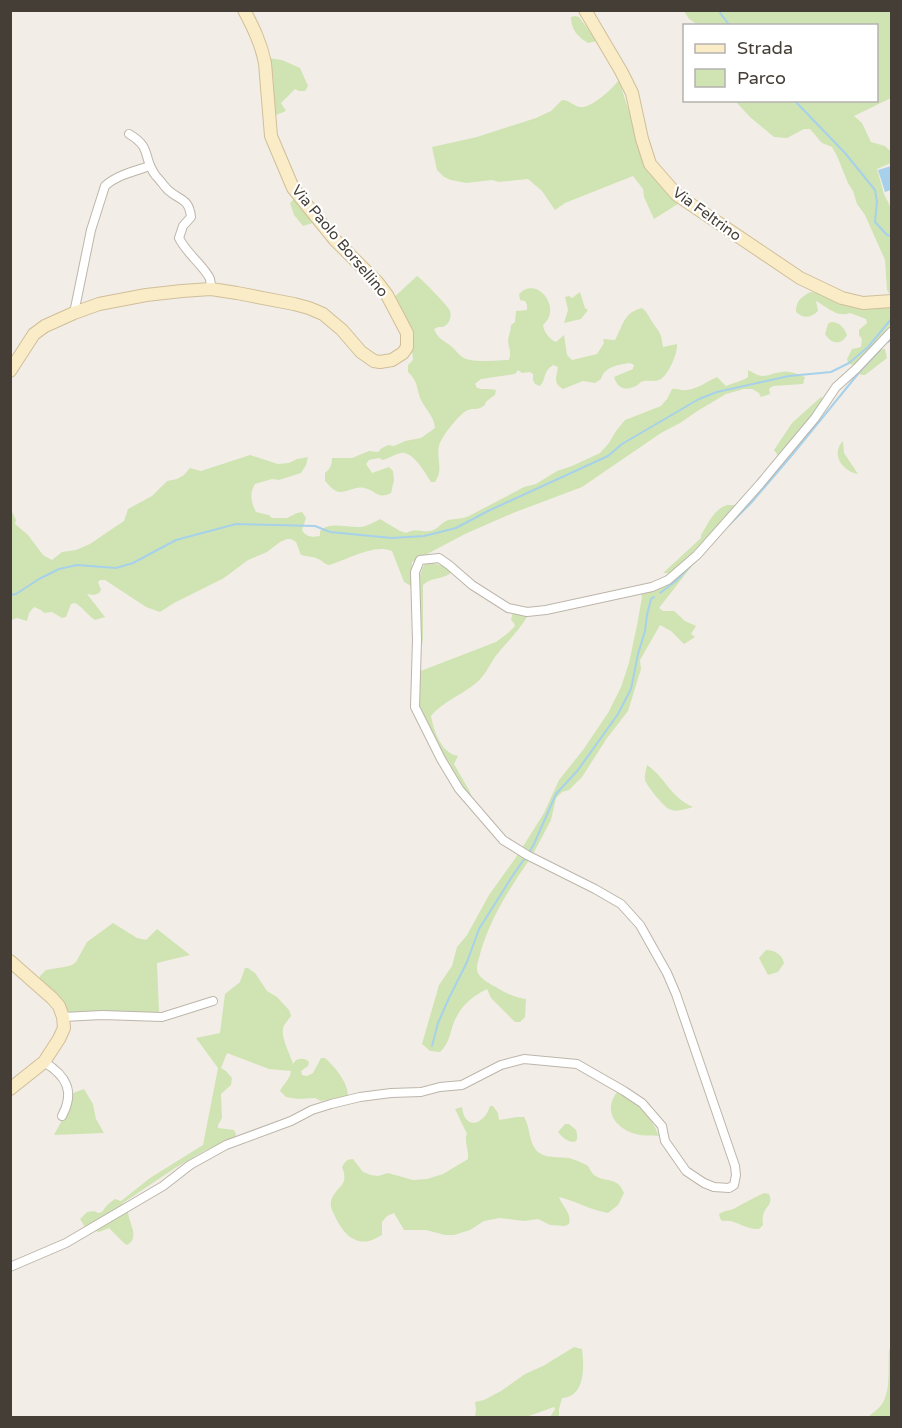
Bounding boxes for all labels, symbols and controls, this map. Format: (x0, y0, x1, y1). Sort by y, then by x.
legend (683, 24, 878, 102)
text: Strada (737, 37, 793, 59)
text: Parco (737, 67, 786, 89)
street label: Via Paolo Borsellino (288, 181, 392, 301)
street label: Via Feltrino (669, 183, 745, 245)

